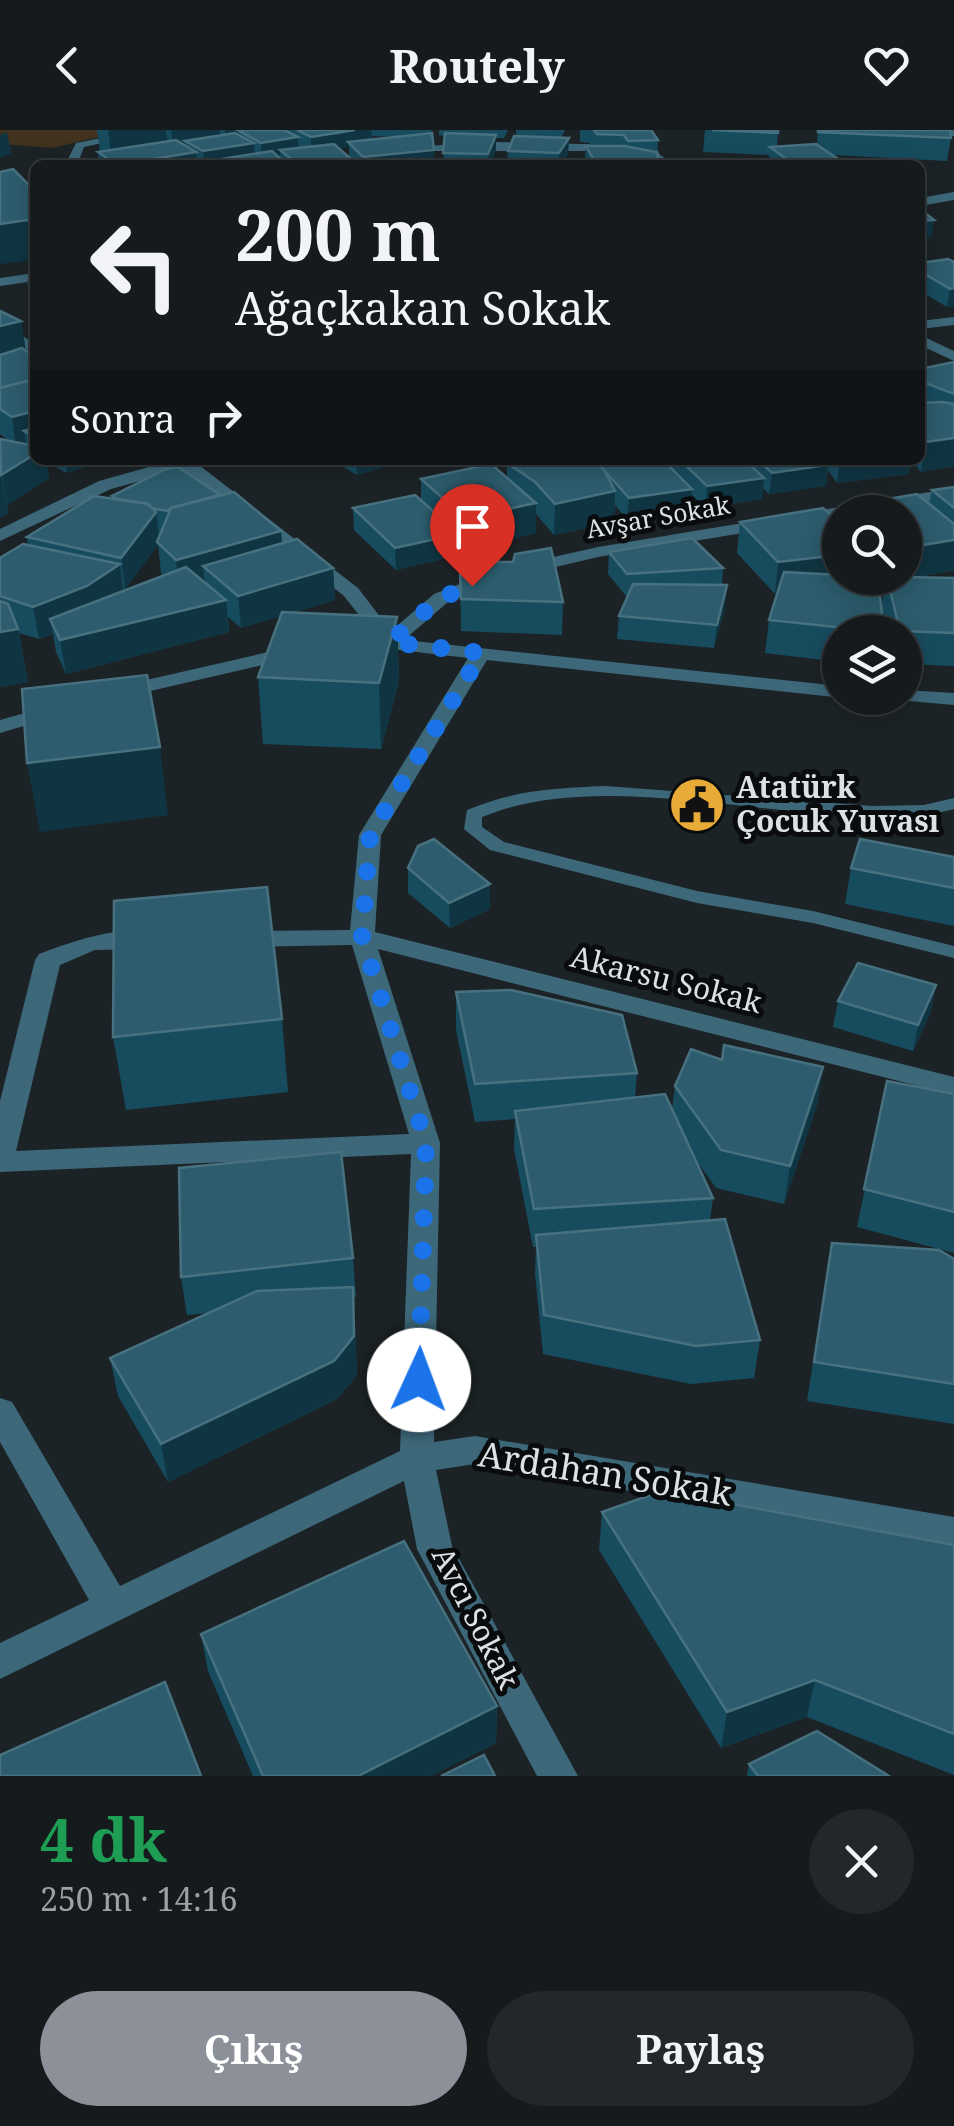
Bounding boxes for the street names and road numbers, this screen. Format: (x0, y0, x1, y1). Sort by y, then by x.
street label: Avşar Sokak (583, 487, 733, 545)
street label: Akarsu Sokak (566, 935, 767, 1022)
street label: Ardahan Sokak (475, 1429, 736, 1516)
street label: Avcı Sokak (423, 1539, 530, 1696)

